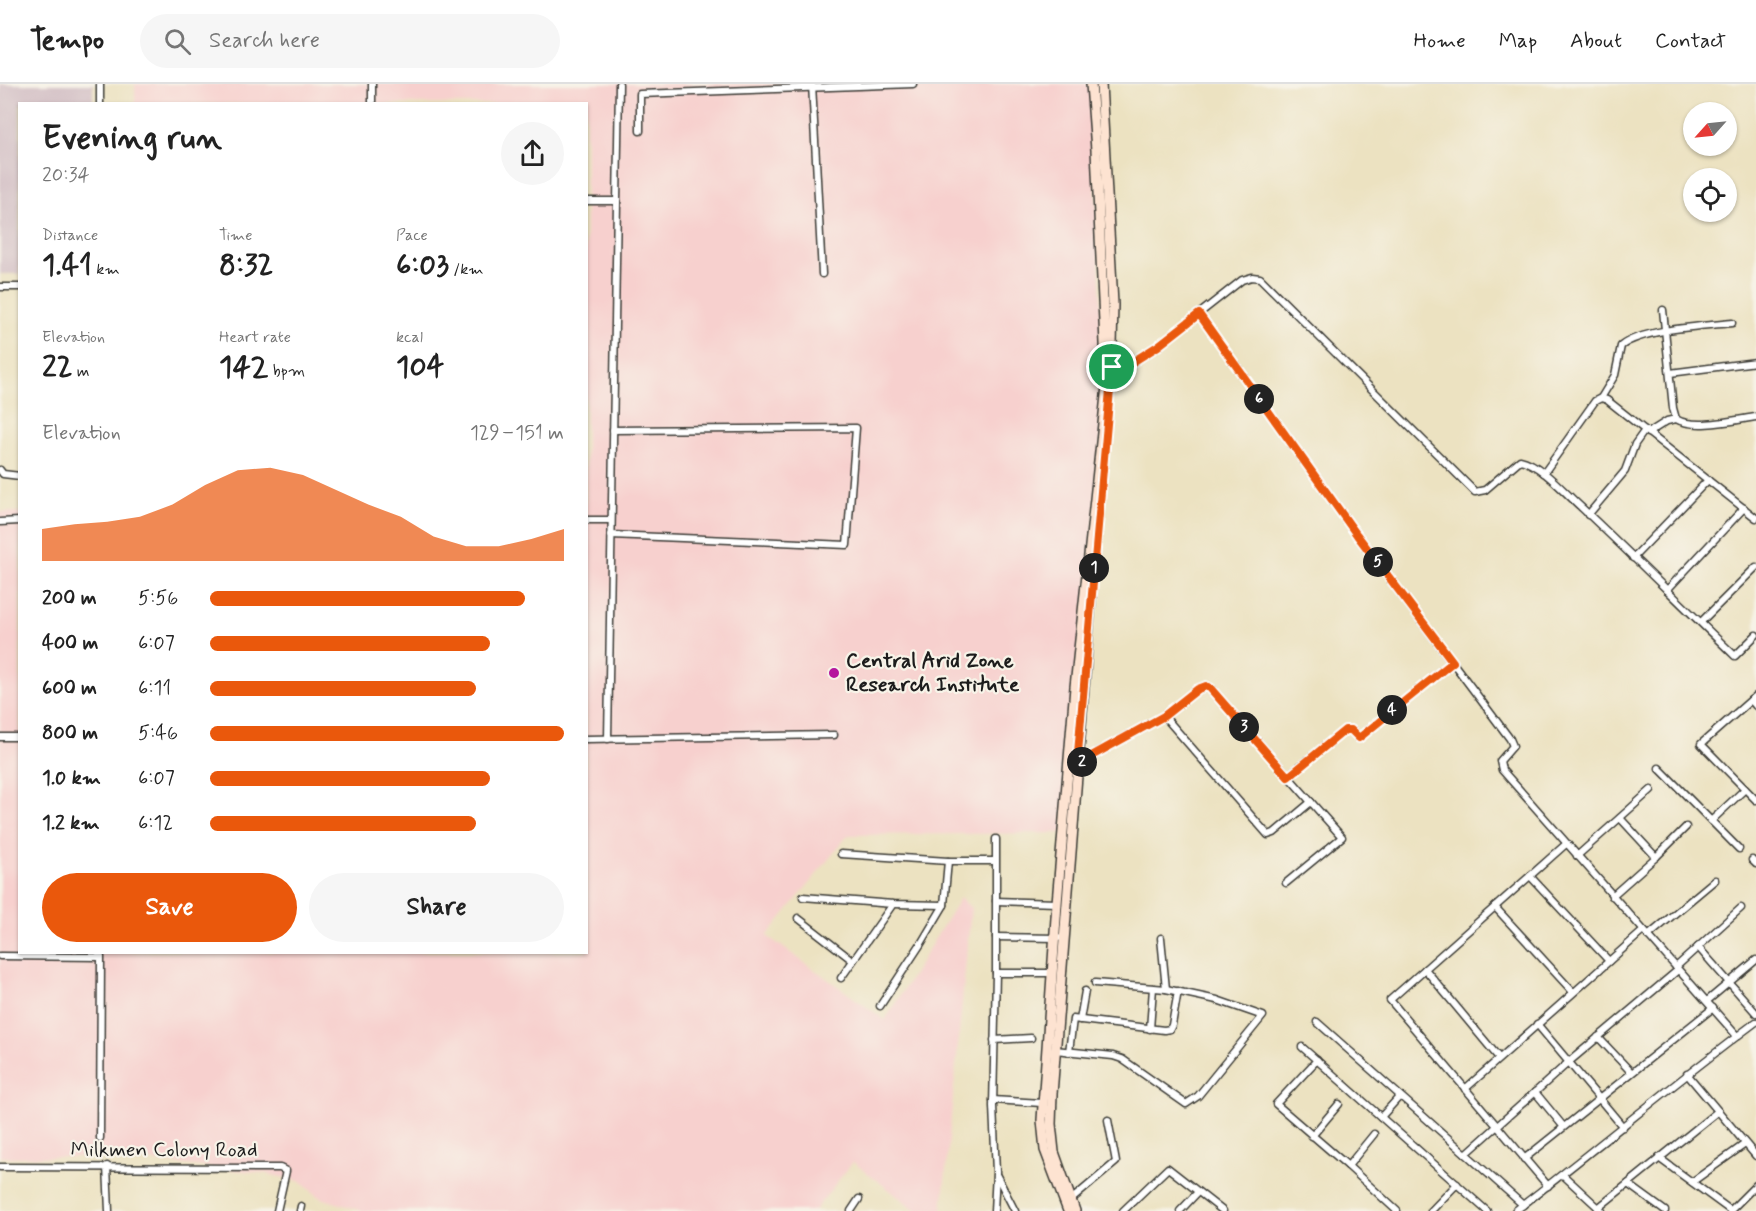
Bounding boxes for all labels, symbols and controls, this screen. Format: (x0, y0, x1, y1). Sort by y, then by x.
search box (140, 14, 560, 68)
text: Tempo (30, 23, 104, 60)
icon: search (161, 25, 194, 58)
text: Search here (209, 27, 320, 55)
text: Home (1414, 27, 1466, 55)
text: Map (1499, 27, 1537, 55)
text: About (1570, 27, 1622, 55)
text: Contact (1655, 27, 1726, 55)
north arrow (1683, 102, 1737, 156)
map controls (1683, 102, 1737, 222)
text: Evening run (42, 117, 222, 161)
button: share (501, 122, 564, 185)
text: 20:34 (42, 162, 90, 189)
button: locate (1683, 168, 1737, 222)
text: Distance (42, 225, 98, 246)
text: Time (219, 225, 253, 246)
text: Pace (396, 225, 428, 246)
text: 1.41 (42, 246, 92, 285)
text: 8:32 (219, 246, 273, 285)
text: 6:03 (396, 246, 449, 285)
text: km (92, 259, 120, 280)
text: /km (449, 259, 483, 280)
text: Elevation (42, 327, 105, 348)
text: Heart rate (219, 327, 291, 348)
text: kcal (396, 327, 423, 348)
pin (1086, 341, 1137, 392)
text: 22 (42, 348, 73, 387)
text: 142 (219, 348, 269, 387)
text: 104 (396, 348, 444, 387)
icon: arrive (1095, 350, 1128, 383)
text: m (73, 361, 90, 382)
text: bpm (269, 361, 305, 382)
pin: 6 (1244, 384, 1274, 414)
text: 6 (1255, 388, 1263, 409)
text: Elevation (42, 420, 121, 447)
text: 129–151 m (470, 420, 564, 447)
pin: 5 (1363, 547, 1393, 577)
text: 5 (1373, 551, 1383, 572)
pin: 1 (1079, 553, 1109, 583)
text: 1 (1090, 557, 1098, 578)
text: 200 m (42, 585, 97, 612)
text: 5:56 (138, 585, 178, 612)
text: 400 m (42, 630, 98, 657)
text: 6:07 (138, 630, 175, 657)
place label: Central Arid Zone Research Institute (846, 647, 1020, 699)
marker: Central Arid Zone Research Institute (827, 666, 841, 680)
text: 600 m (42, 675, 97, 702)
text: 6:11 (138, 675, 171, 702)
pin: 4 (1377, 695, 1407, 725)
text: 4 (1387, 699, 1397, 720)
pin: 3 (1229, 712, 1259, 742)
text: 3 (1240, 716, 1248, 737)
text: 800 m (42, 720, 98, 747)
text: 5:46 (138, 720, 178, 747)
pin: 2 (1067, 747, 1097, 777)
text: 2 (1078, 751, 1086, 772)
text: 1.0 km (42, 765, 101, 792)
text: 6:07 (138, 765, 175, 792)
text: 1.2 km (42, 810, 99, 837)
text: 6:12 (138, 810, 173, 837)
button: Save (42, 873, 297, 942)
button: Share (309, 873, 564, 942)
street label: Milkmen Colony Road (71, 1136, 257, 1164)

